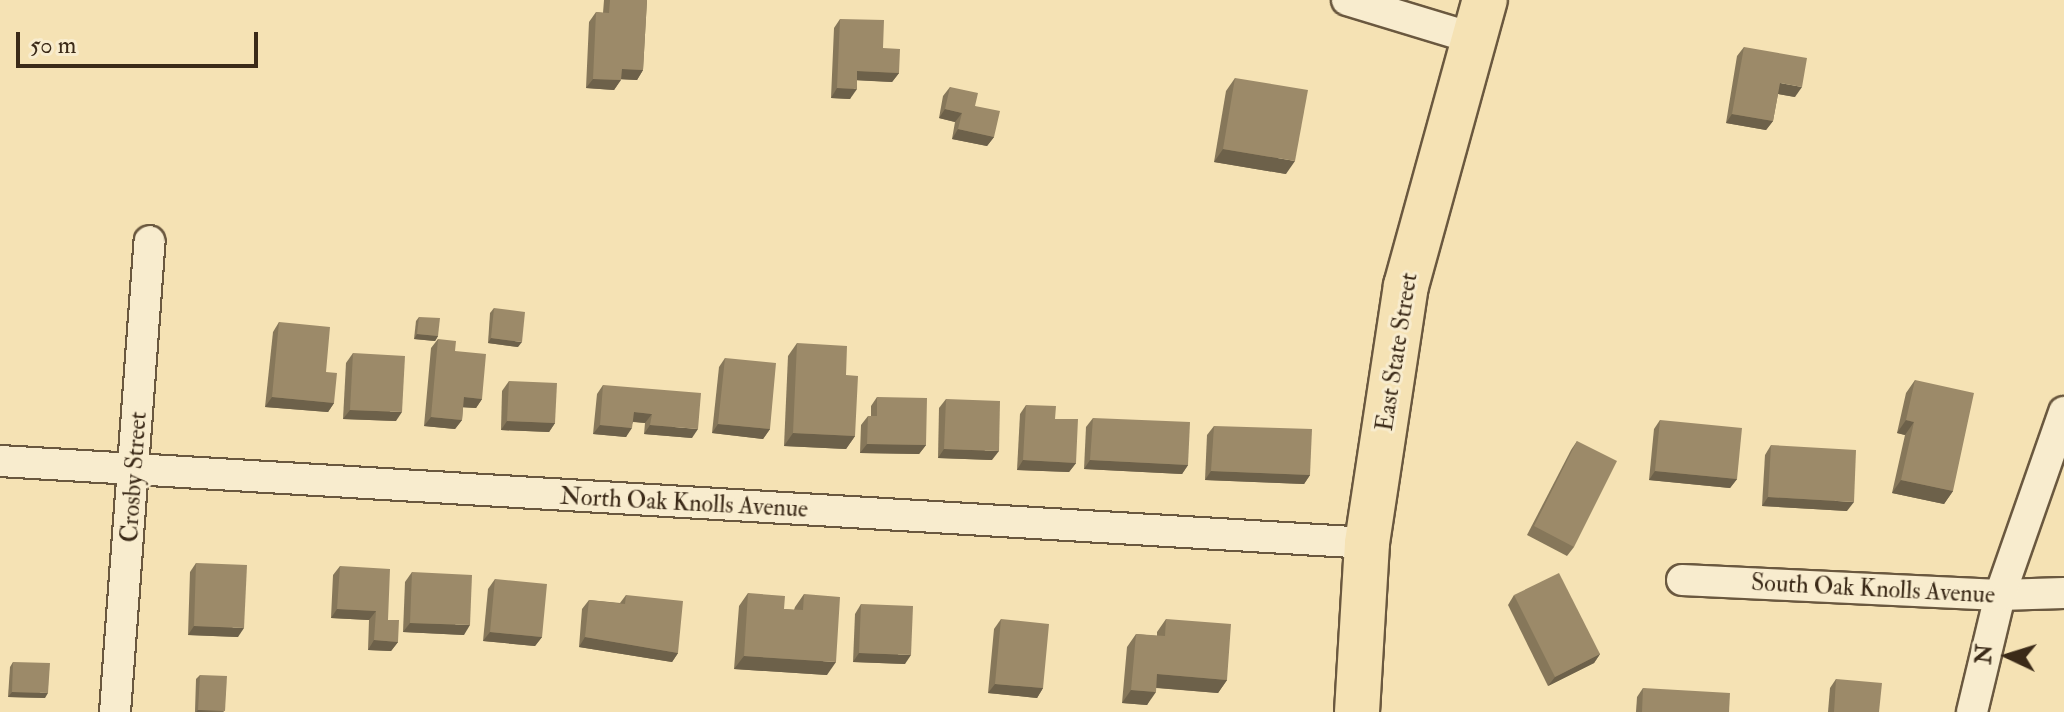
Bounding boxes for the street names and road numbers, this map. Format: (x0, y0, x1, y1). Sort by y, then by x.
street label: East State Street (1370, 271, 1424, 433)
street label: Crosby Street (115, 411, 153, 543)
street label: North Oak Knolls Avenue (559, 482, 809, 524)
street label: South Oak Knolls Avenue (1750, 568, 1996, 610)

